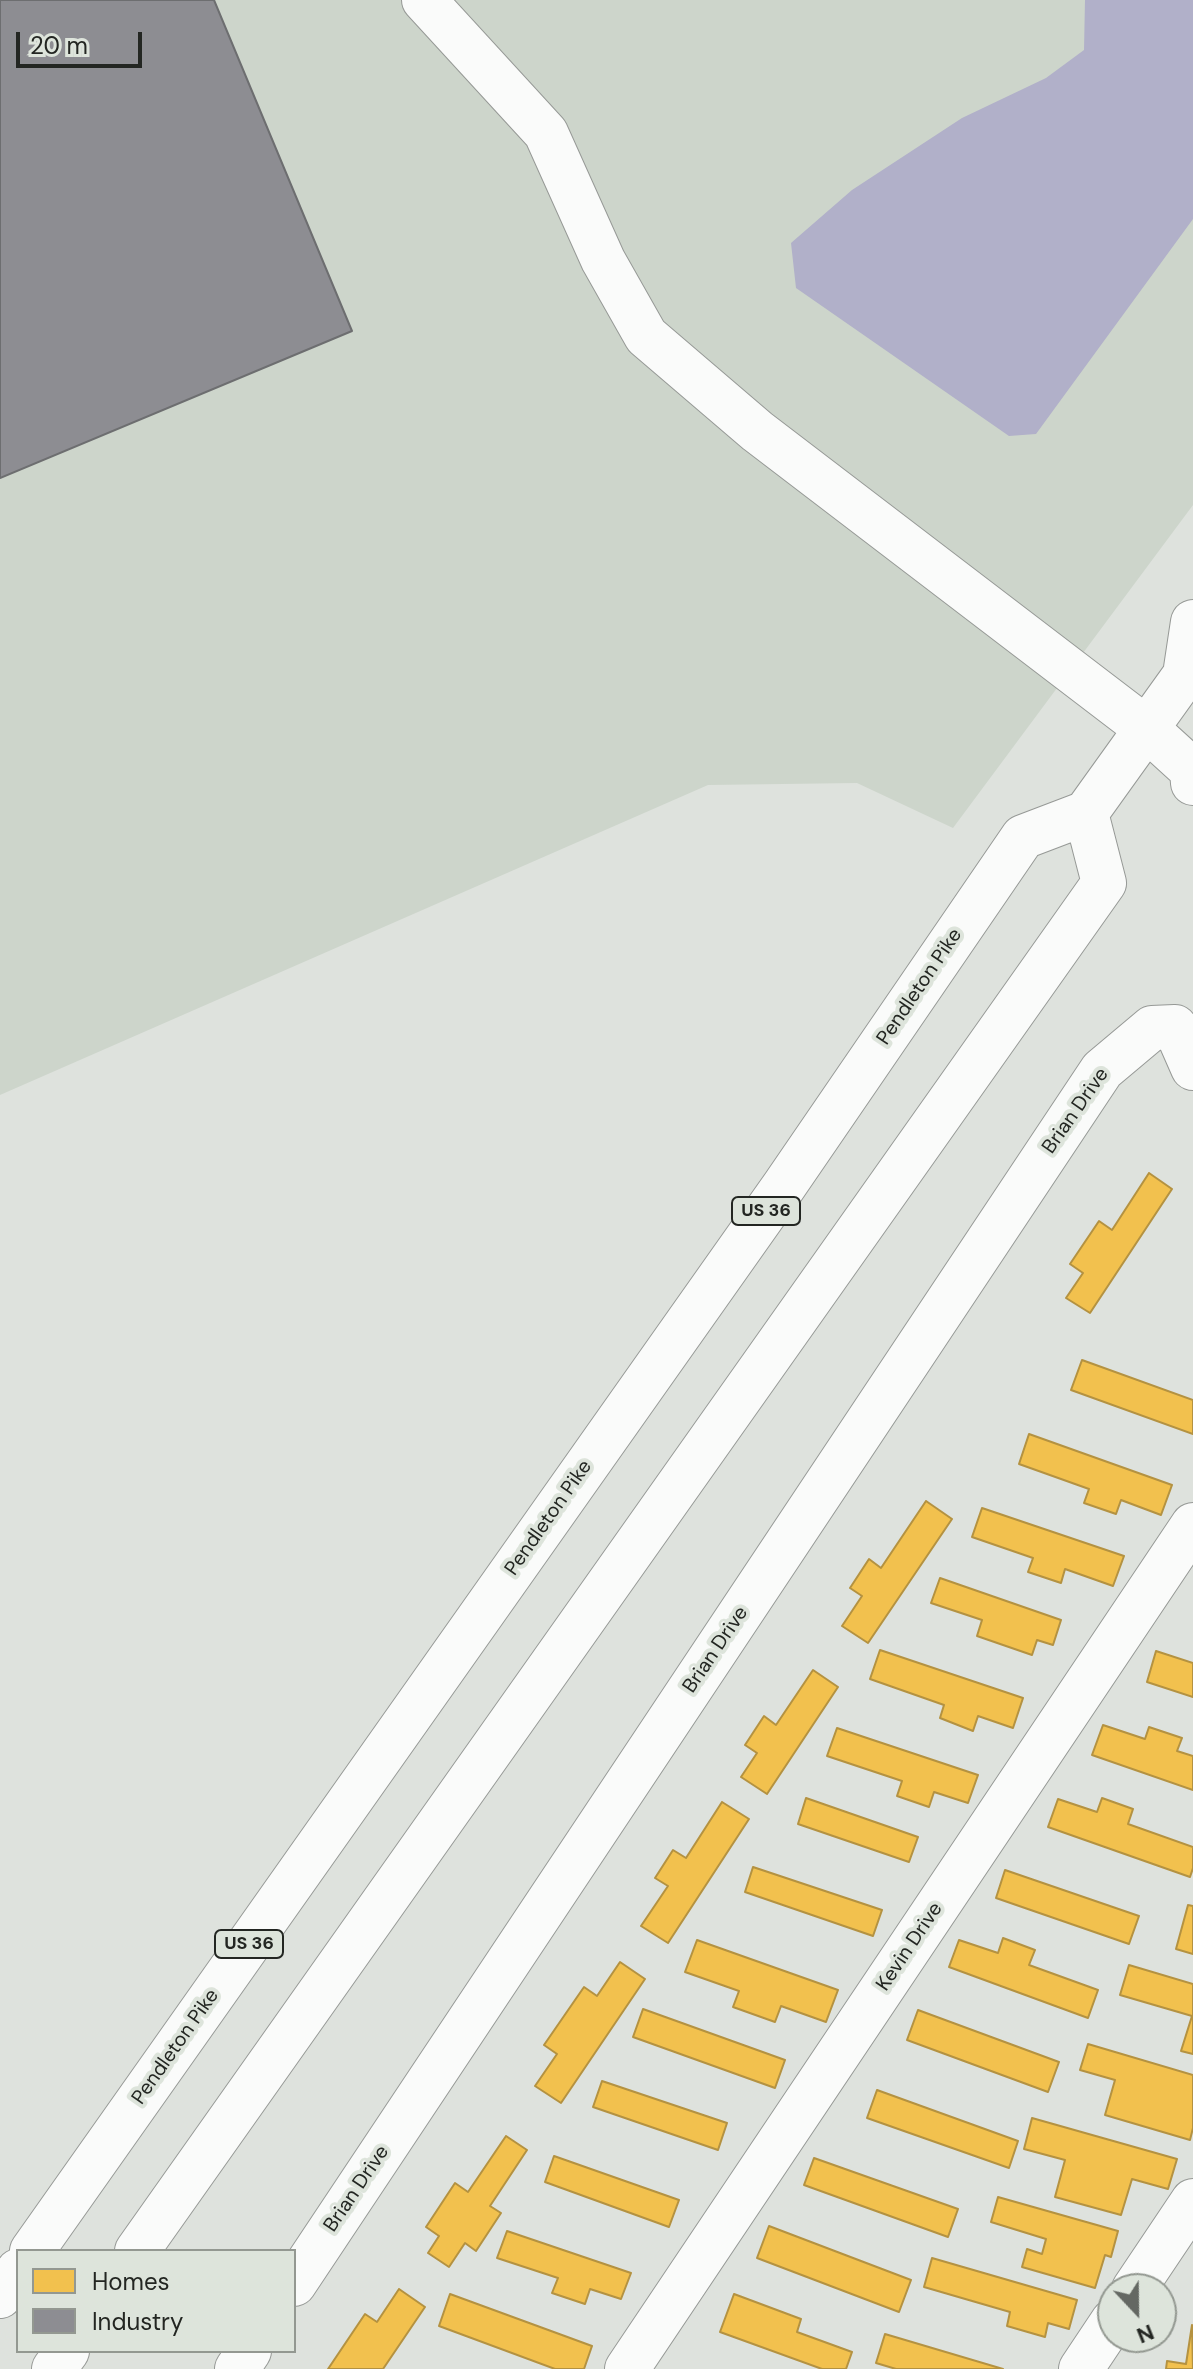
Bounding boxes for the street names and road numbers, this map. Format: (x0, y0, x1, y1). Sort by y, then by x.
street label: Pendleton Pike (872, 924, 968, 1050)
street label: Brian Drive (1038, 1063, 1114, 1159)
road number: US 36 (732, 1197, 800, 1225)
street label: Pendleton Pike (500, 1456, 598, 1580)
street label: Brian Drive (678, 1602, 754, 1698)
street label: Kevin Drive (872, 1898, 948, 1996)
road number: US 36 (215, 1930, 283, 1958)
street label: Pendleton Pike (127, 1985, 225, 2109)
street label: Brian Drive (319, 2141, 395, 2237)

